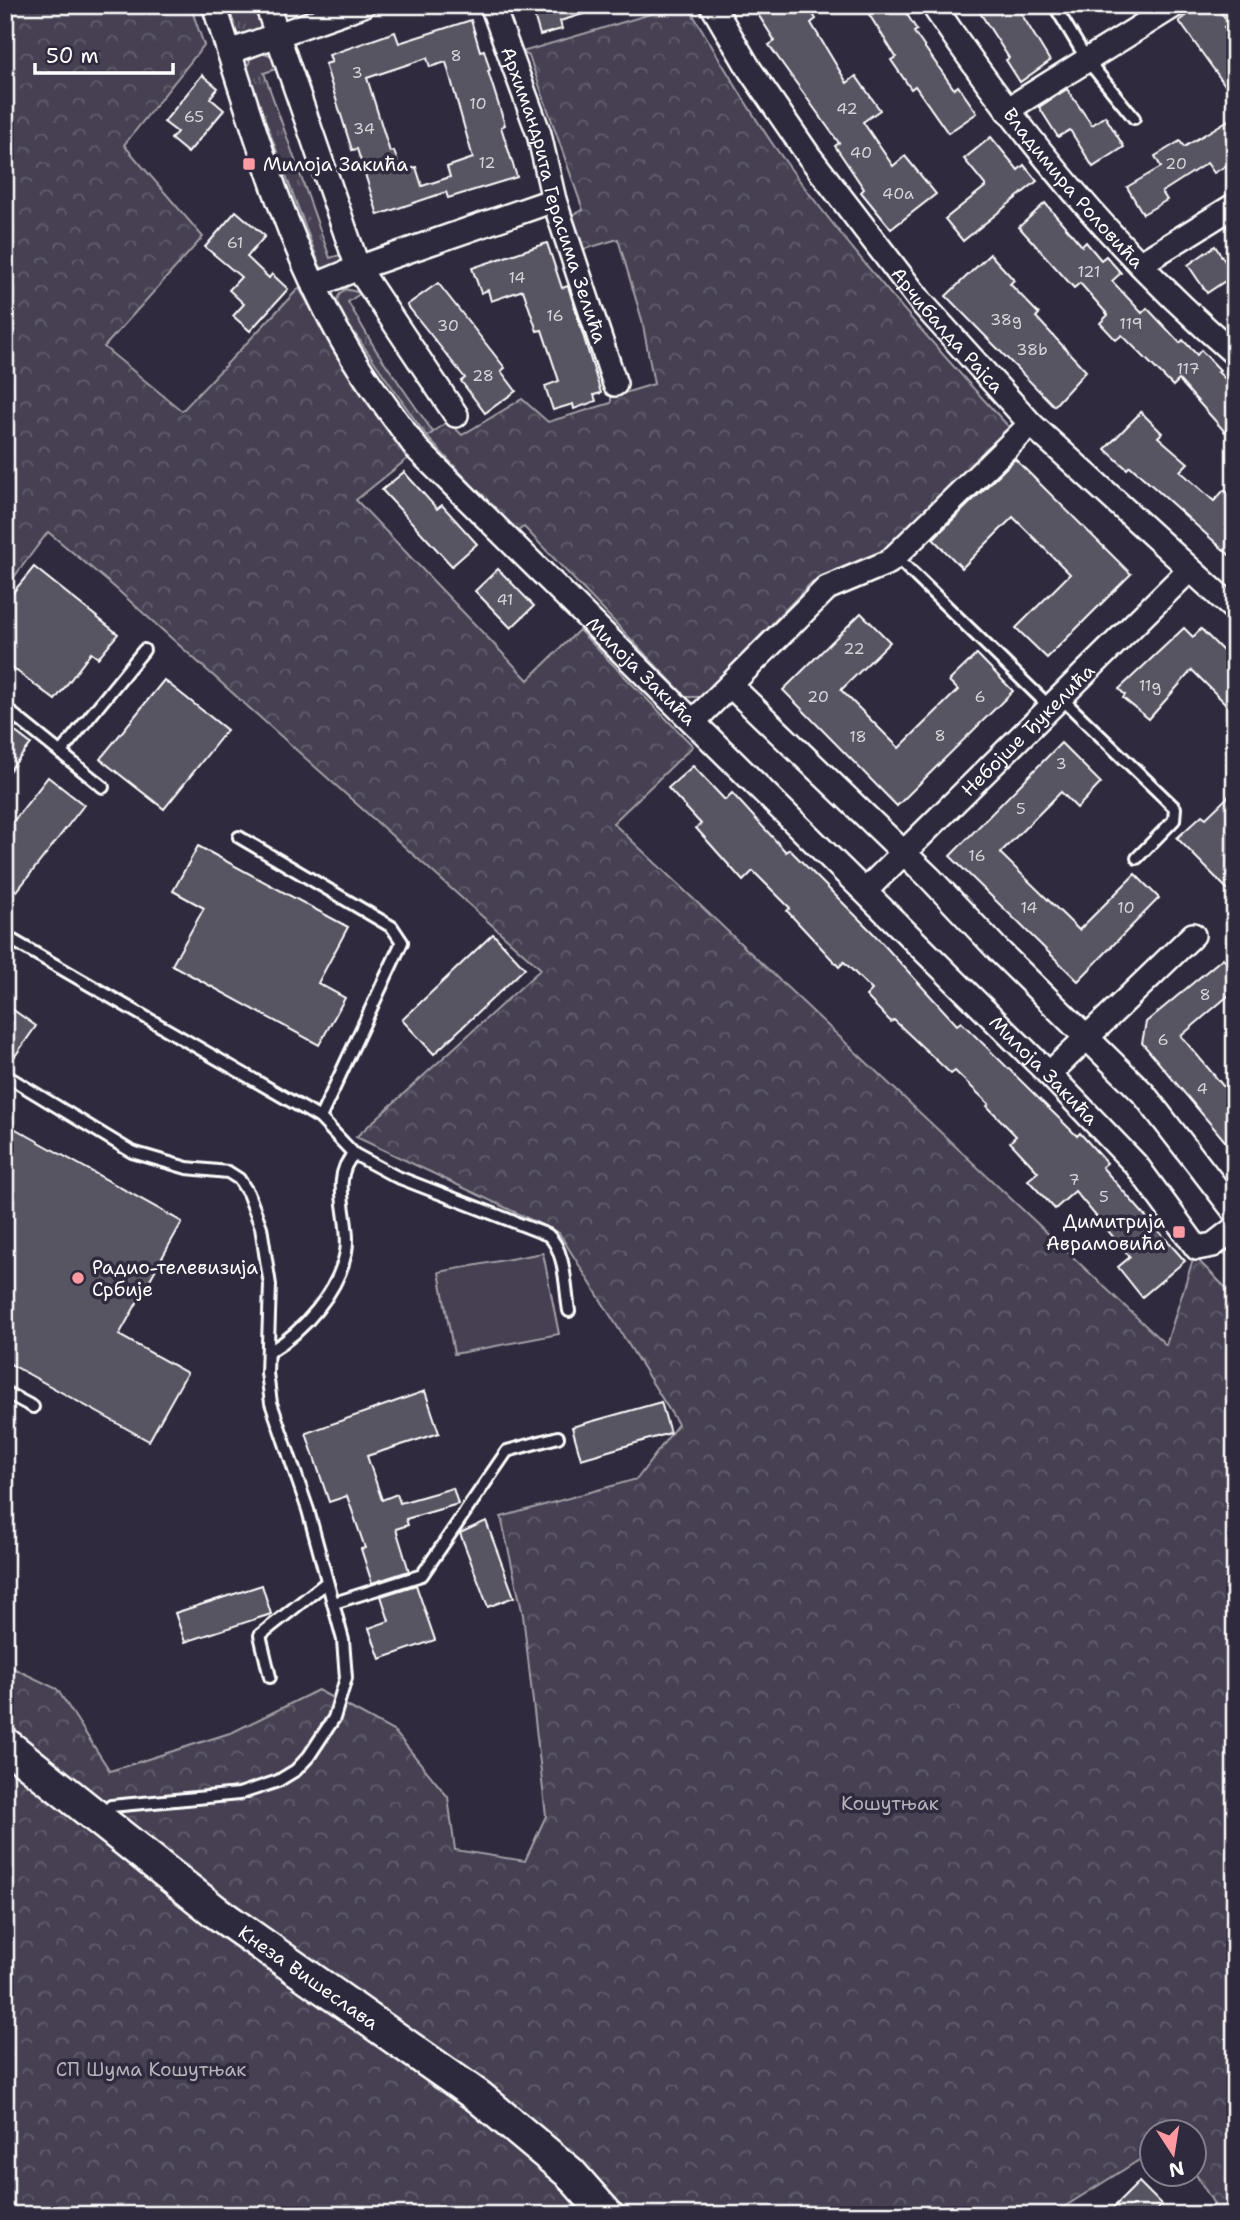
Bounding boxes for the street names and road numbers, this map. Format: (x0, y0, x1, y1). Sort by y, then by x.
street label: Архимандрита Герасима Зелића (495, 43, 613, 347)
street label: Владимира Роловића (998, 103, 1149, 274)
street label: Арчибалда Рајса (886, 262, 1009, 398)
street label: Милоја Закића (581, 611, 701, 731)
street label: Небојше Ђукелића (956, 658, 1100, 802)
street label: Милоја Закића (984, 1010, 1103, 1131)
street label: Кнеза Вишеслава (233, 1920, 384, 2036)

